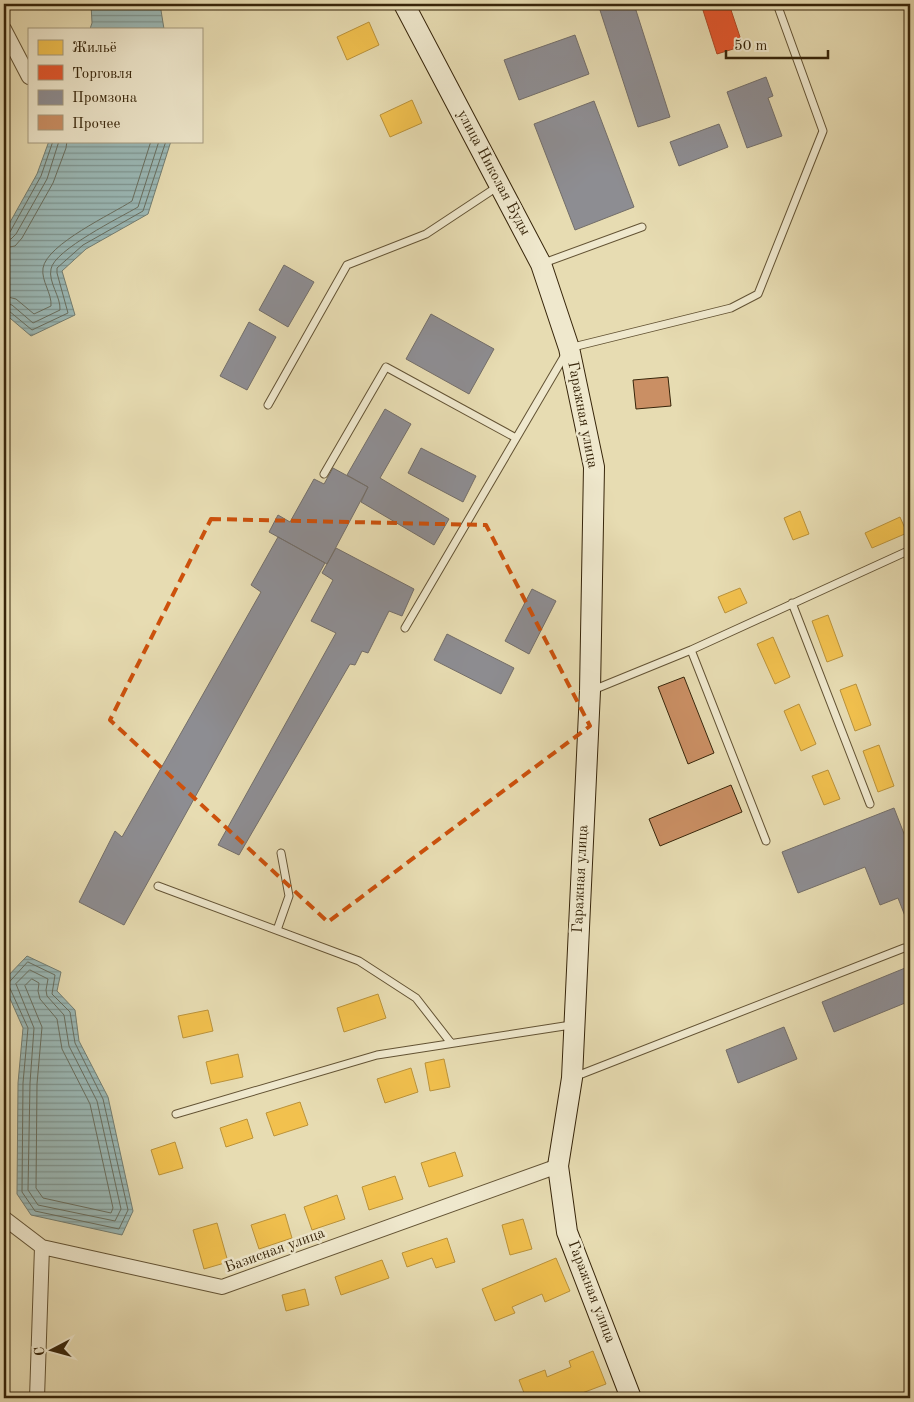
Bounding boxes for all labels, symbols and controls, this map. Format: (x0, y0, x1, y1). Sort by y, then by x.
legend (28, 28, 202, 142)
scale bar (726, 28, 829, 60)
text: 50 m (734, 39, 768, 54)
text: Жильё (72, 41, 117, 56)
text: Торговля (72, 67, 133, 82)
text: Промзона (72, 91, 138, 106)
street label: улица Николая Буды (454, 108, 532, 238)
text: Прочее (72, 117, 120, 132)
street label: Гаражная улица (564, 360, 600, 470)
street label: Гаражная улица (571, 824, 591, 933)
street label: Базисная улица (223, 1226, 328, 1276)
street label: Гаражная улица (565, 1239, 618, 1346)
north arrow (28, 1324, 78, 1374)
text: С (33, 1346, 48, 1357)

